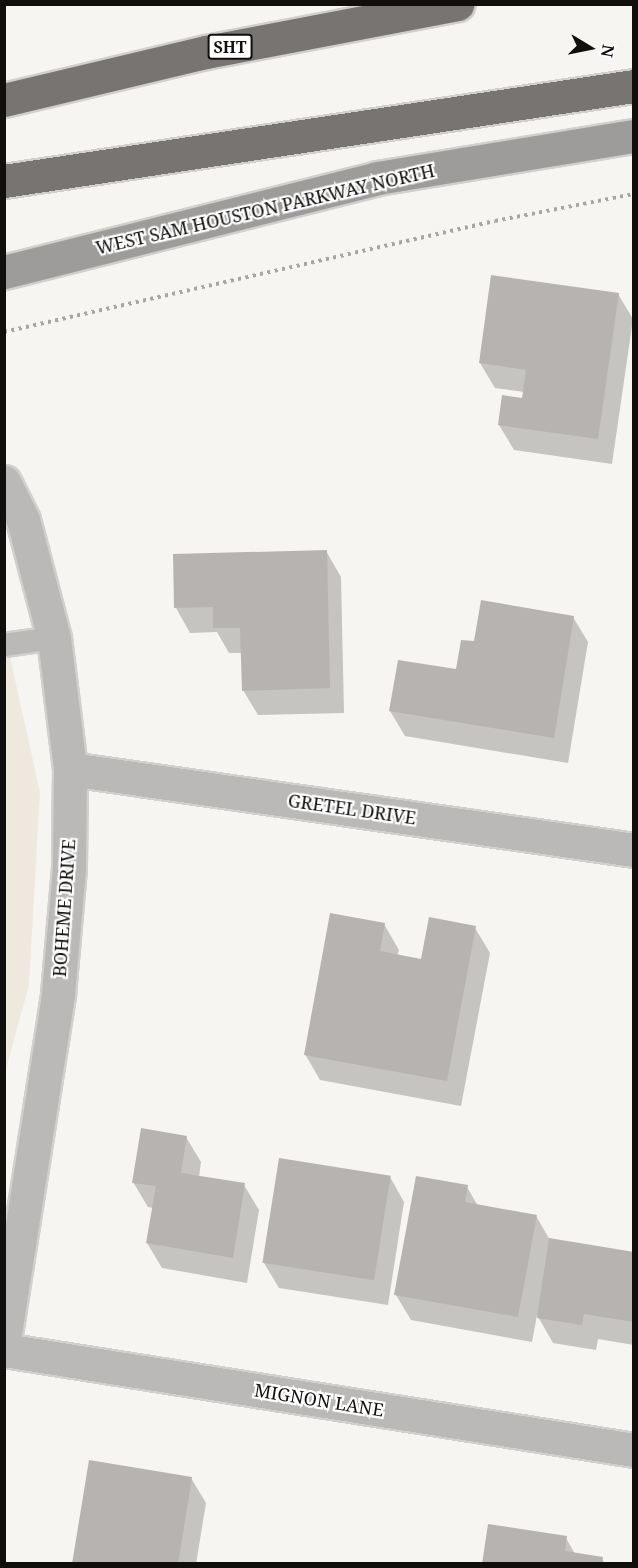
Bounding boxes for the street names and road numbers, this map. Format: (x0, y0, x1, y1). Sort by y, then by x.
road number: SHT (208, 34, 252, 60)
street label: WEST SAM HOUSTON PARKWAY NORTH (93, 159, 437, 259)
street label: GRETEL DRIVE (287, 789, 417, 829)
street label: BOHEME DRIVE (48, 838, 80, 978)
street label: MIGNON LANE (253, 1379, 385, 1421)

